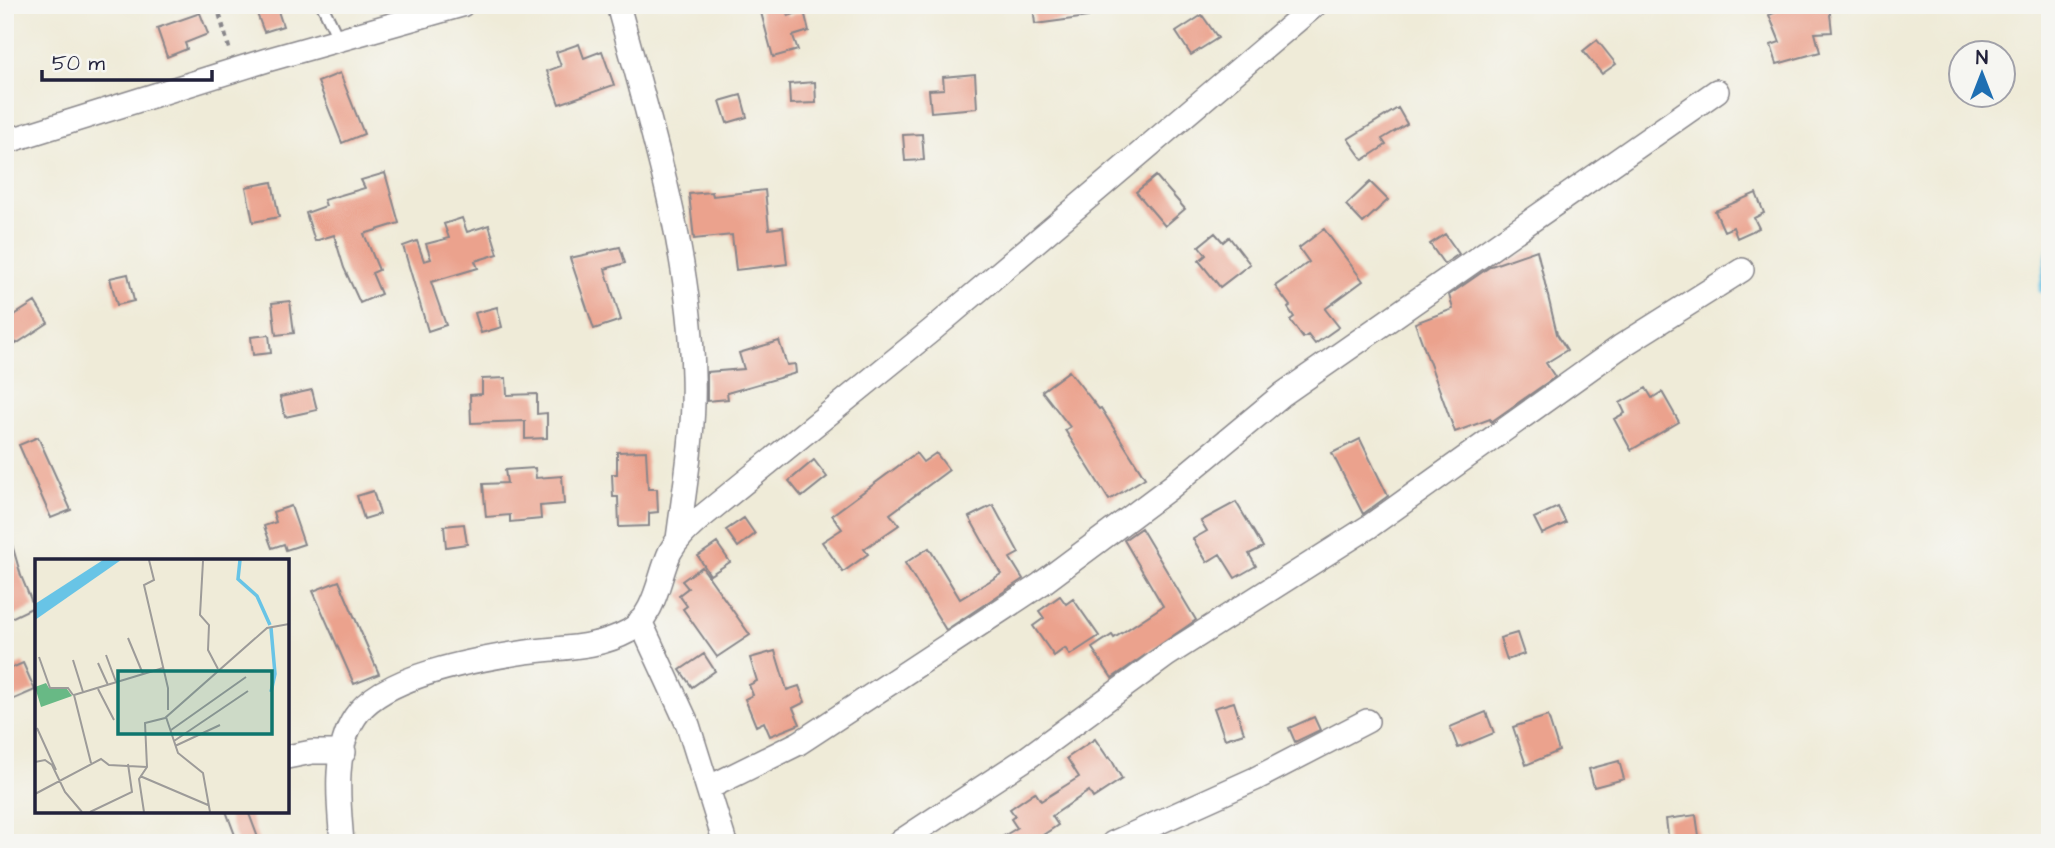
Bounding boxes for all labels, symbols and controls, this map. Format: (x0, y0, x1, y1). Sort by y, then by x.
scale bar (42, 38, 212, 82)
north arrow (1946, 38, 2016, 108)
text: N (1976, 45, 1988, 72)
text: 50 m (52, 49, 106, 78)
inset map (35, 559, 289, 813)

